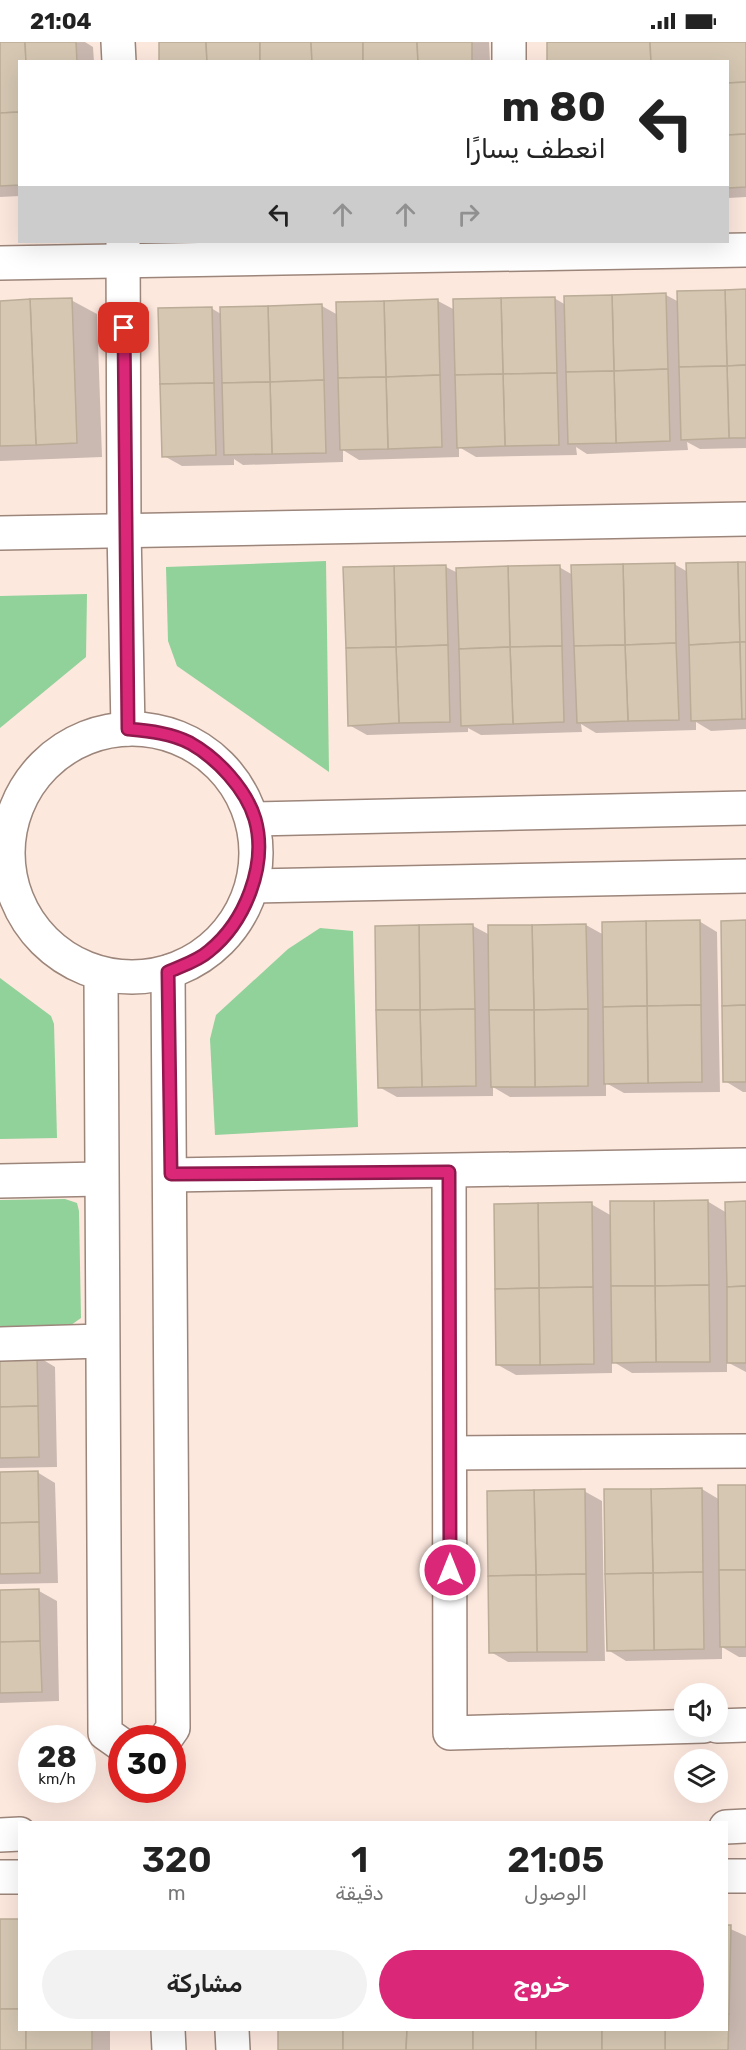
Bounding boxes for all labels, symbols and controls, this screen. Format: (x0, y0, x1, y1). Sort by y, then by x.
text: 21:04 (30, 8, 92, 35)
text: 80 m (502, 82, 606, 132)
icon: left (627, 84, 705, 162)
text: انعطف يسارًا (464, 133, 606, 165)
icon: left (263, 198, 296, 231)
icon: ahead (326, 198, 359, 231)
icon: ahead (389, 198, 422, 231)
icon: right (452, 198, 485, 231)
pin (98, 302, 149, 353)
icon: arrive (107, 311, 140, 344)
position arrow (418, 1538, 482, 1602)
map controls (674, 1683, 728, 1803)
button: sound (674, 1683, 728, 1737)
speed limit sign: 30 (108, 1725, 186, 1803)
text: 28 (37, 1739, 77, 1775)
button: layers (674, 1749, 728, 1803)
text: km/h (38, 1770, 76, 1788)
text: 320 (142, 1838, 212, 1881)
text: 1 (351, 1838, 368, 1881)
text: 21:05 (507, 1838, 604, 1881)
text: m (168, 1881, 186, 1905)
text: دقيقة (335, 1881, 384, 1905)
text: الوصول (524, 1881, 587, 1905)
button: مشاركة (42, 1950, 367, 2019)
button: خروج (379, 1950, 704, 2019)

